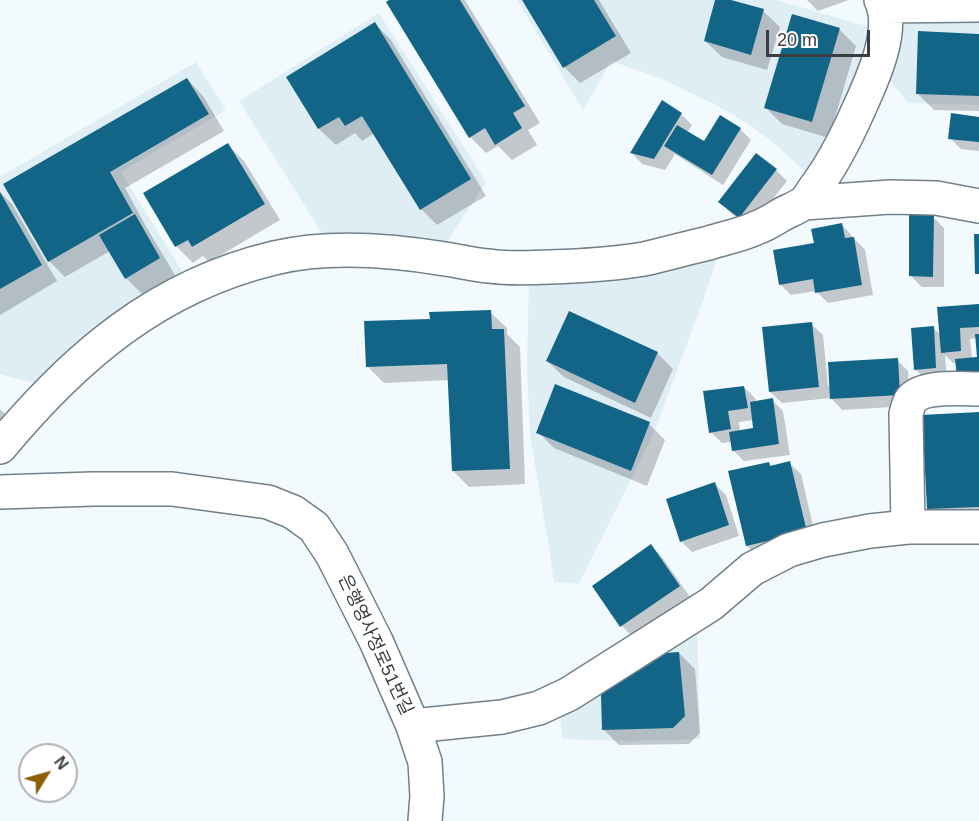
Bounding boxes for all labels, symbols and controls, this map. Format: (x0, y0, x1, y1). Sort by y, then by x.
scale bar (769, 18, 872, 56)
text: 20 m (777, 30, 817, 50)
street label: 은행영사정로51번길 (333, 571, 417, 719)
north arrow (18, 743, 78, 803)
text: N (51, 753, 71, 773)

